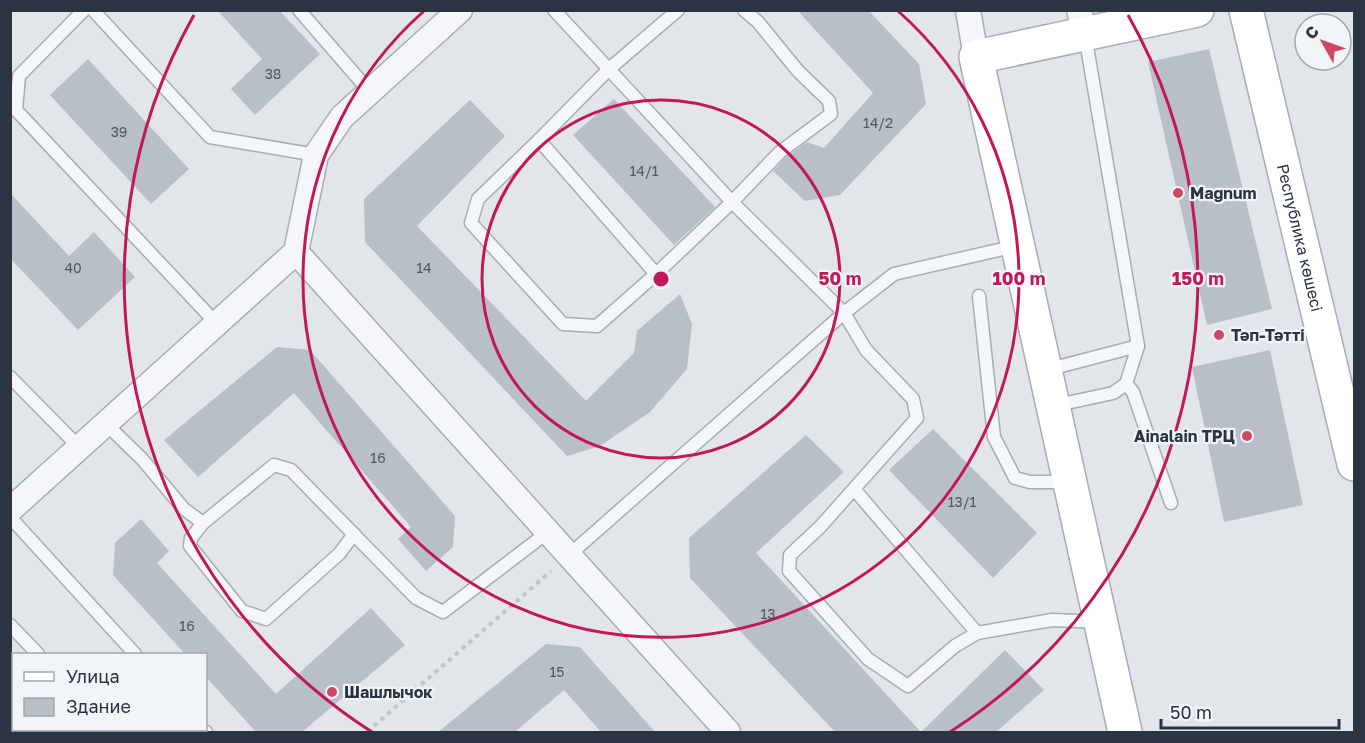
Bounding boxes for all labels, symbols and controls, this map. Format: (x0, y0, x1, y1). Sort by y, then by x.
north arrow (1293, 12, 1353, 72)
text: С (1300, 22, 1323, 43)
house number: 38 (265, 65, 281, 82)
house number: 14/2 (863, 114, 893, 131)
house number: 39 (111, 123, 127, 140)
house number: 14/1 (630, 162, 659, 179)
street label: Республика көшесі (1273, 162, 1327, 314)
place label: Magnum (1190, 183, 1257, 203)
marker: Magnum (1171, 186, 1185, 200)
house number: 40 (64, 259, 82, 276)
house number: 14 (416, 259, 432, 276)
text: 50 m (819, 267, 861, 289)
text: 100 m (993, 267, 1045, 289)
text: 150 m (1172, 267, 1224, 289)
centre of rings (651, 269, 671, 289)
place label: Тәп-Тәтті (1231, 325, 1305, 345)
marker: Тәп-Тәтті (1212, 328, 1226, 342)
place label: Ainalain ТРЦ (1134, 426, 1235, 446)
marker: Ainalain ТРЦ (1240, 429, 1254, 443)
house number: 16 (370, 449, 386, 466)
house number: 13/1 (948, 493, 976, 510)
house number: 13 (761, 605, 775, 622)
house number: 16 (179, 617, 195, 634)
legend (12, 653, 207, 731)
house number: 15 (550, 663, 564, 680)
text: Улица (66, 665, 120, 687)
place label: Шашлычок (344, 682, 433, 702)
marker: Шашлычок (325, 685, 339, 699)
scale bar (1161, 692, 1340, 730)
text: Здание (66, 695, 131, 717)
text: 50 m (1170, 701, 1212, 723)

